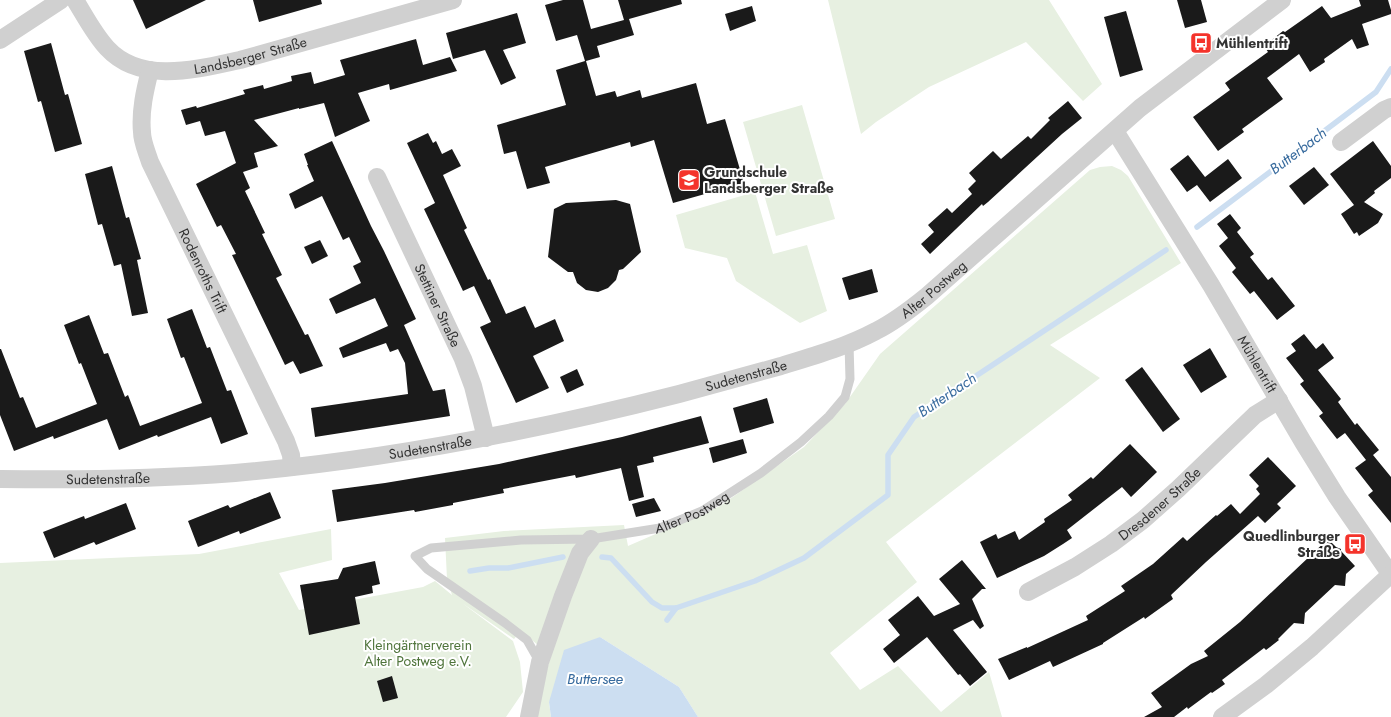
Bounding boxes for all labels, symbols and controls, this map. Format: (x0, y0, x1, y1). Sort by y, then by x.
bus stop icon: Mühlentrift (1188, 30, 1214, 56)
street label: Landsberger Straße (192, 32, 309, 79)
place label: Mühlentrift (1216, 33, 1288, 53)
water label: Butterbach (1265, 122, 1331, 180)
place label: Grundschule Landsberger Straße (704, 162, 834, 198)
school or university icon: Grundschule Landsberger Straße (676, 167, 702, 193)
street label: Rodenroths Trift (174, 225, 232, 317)
street label: Alter Postweg (897, 256, 971, 323)
street label: Stettiner Straße (409, 260, 466, 350)
street label: Mühlentrift (1233, 332, 1282, 397)
street label: Sudetenstraße (703, 355, 789, 396)
water label: Butterbach (913, 367, 981, 423)
street label: Sudetenstraße (387, 430, 473, 464)
street label: Dresdener Straße (1114, 462, 1205, 545)
street label: Sudetenstraße (66, 468, 150, 489)
street label: Alter Postweg (654, 486, 733, 539)
place label: Quedlinburger Straße (1243, 526, 1340, 562)
bus stop icon: Quedlinburger Straße (1342, 531, 1368, 557)
park label: Kleingärtnerverein Alter Postweg e.V. (364, 635, 472, 671)
water label: Buttersee (567, 668, 624, 690)

